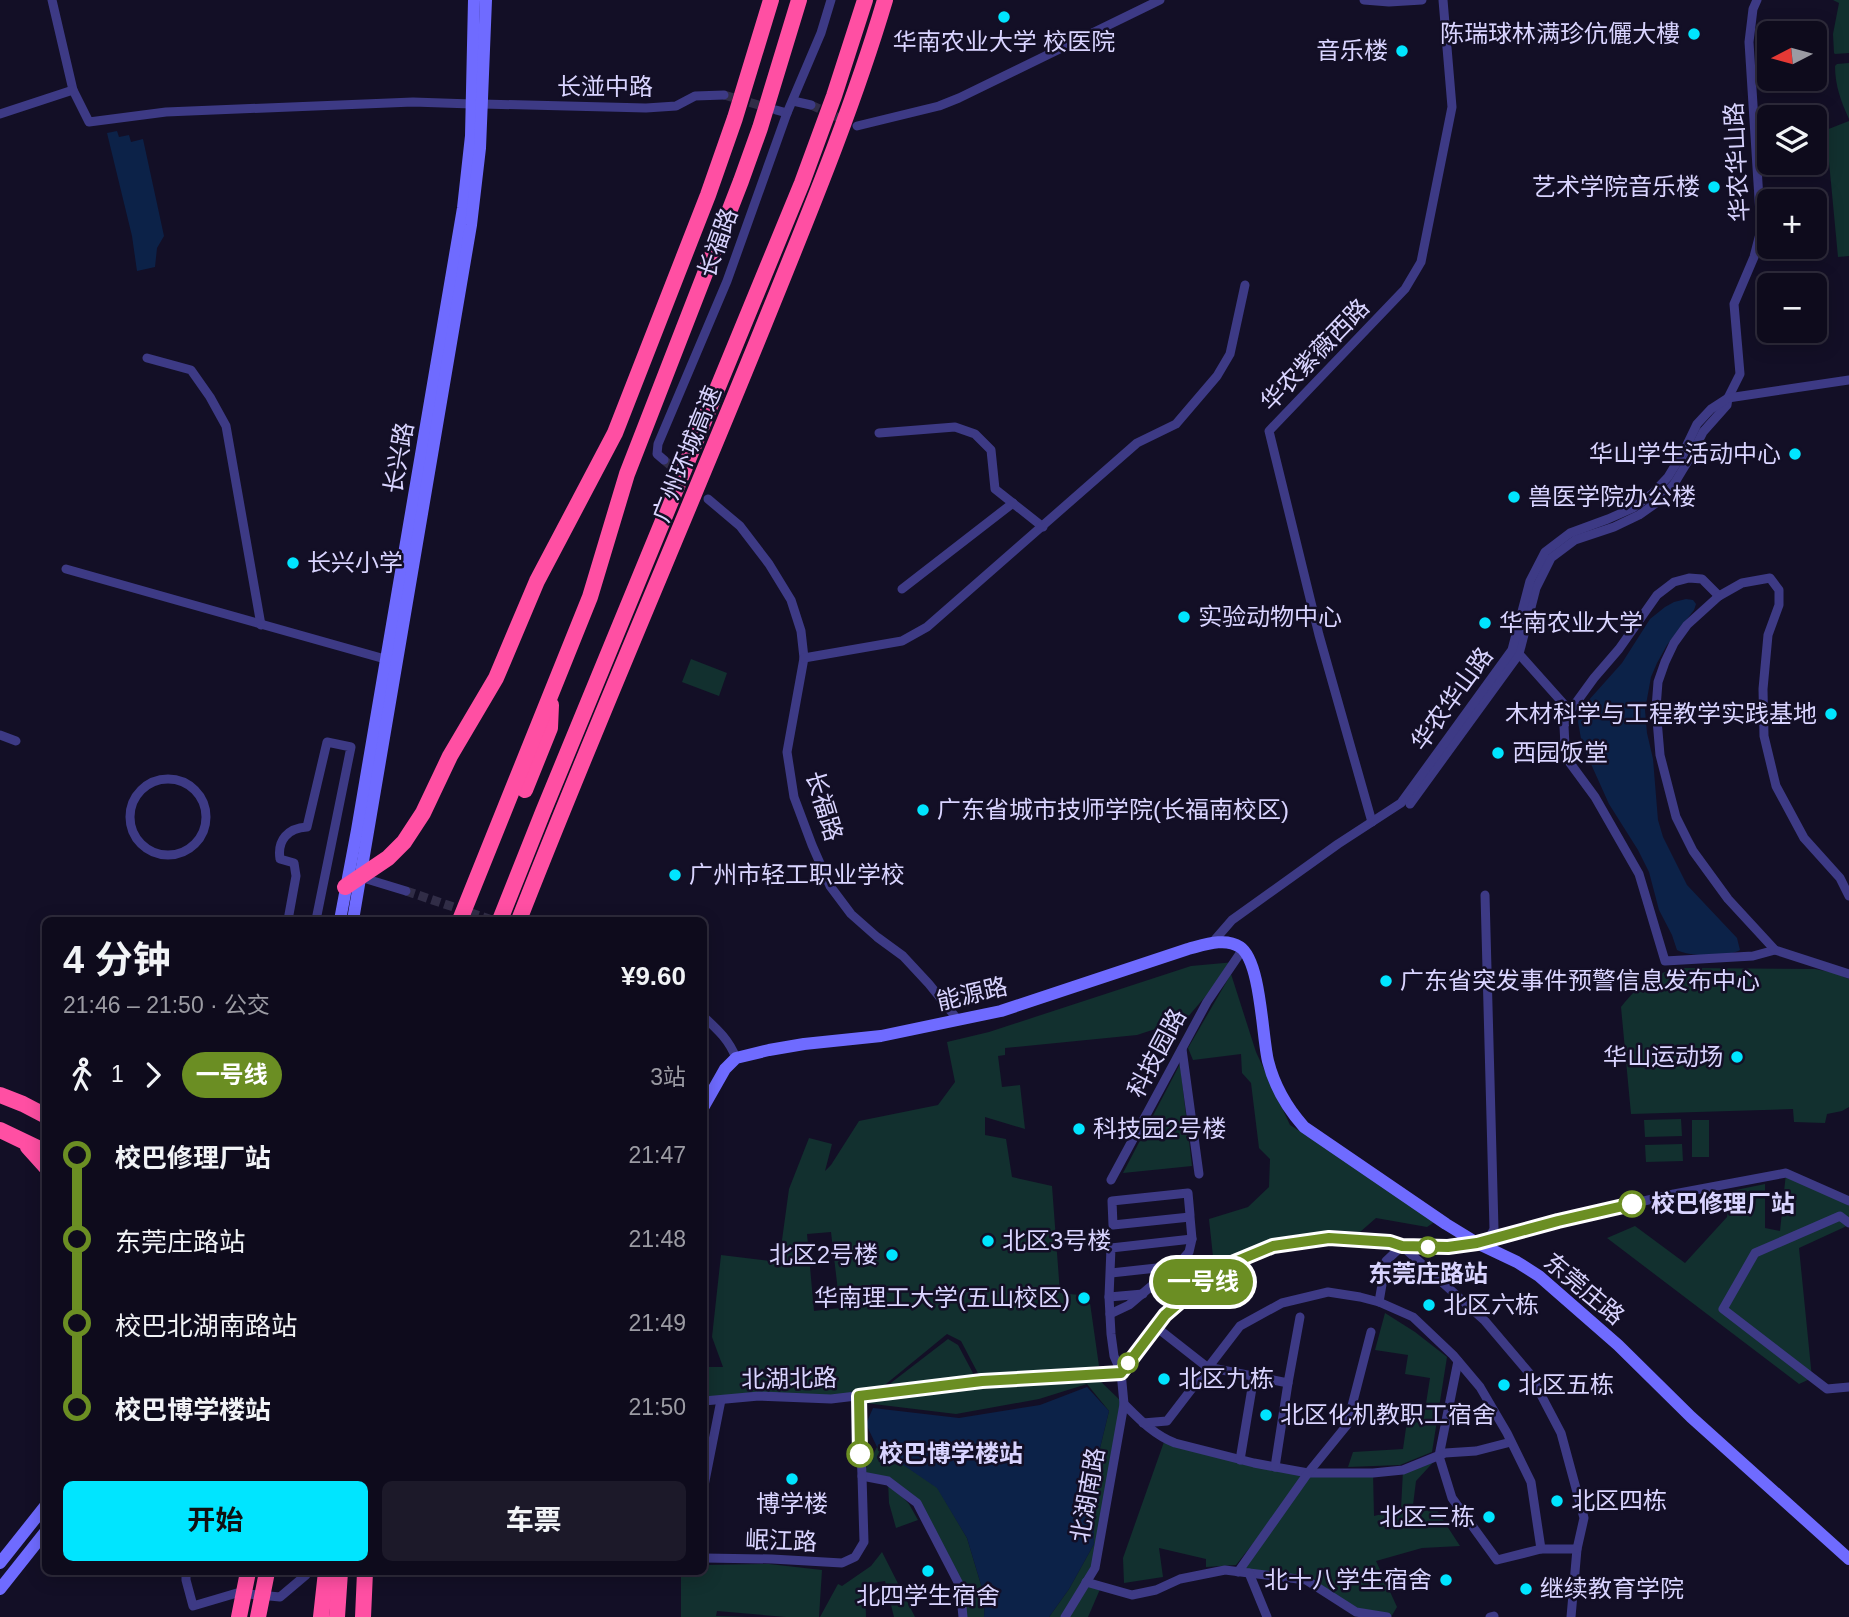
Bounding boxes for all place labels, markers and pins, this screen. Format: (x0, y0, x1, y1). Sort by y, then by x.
marker: 华南农业大学 校医院 (996, 9, 1012, 25)
place label: 陈瑞球林满珍伉儷大樓 (1440, 20, 1680, 47)
marker: 陈瑞球林满珍伉儷大樓 (1686, 26, 1702, 42)
place label: 华南农业大学 校医院 (893, 28, 1115, 55)
place label: 音乐楼 (1316, 37, 1388, 64)
marker: 音乐楼 (1394, 43, 1410, 59)
place label: 艺术学院音乐楼 (1532, 173, 1700, 200)
marker: 艺术学院音乐楼 (1706, 179, 1722, 195)
place label: 华山学生活动中心 (1589, 440, 1781, 467)
marker: 华山学生活动中心 (1787, 446, 1803, 462)
place label: 兽医学院办公楼 (1528, 483, 1696, 510)
marker: 兽医学院办公楼 (1506, 489, 1522, 505)
place label: 长兴小学 (307, 549, 403, 576)
marker: 长兴小学 (285, 555, 301, 571)
place label: 实验动物中心 (1198, 603, 1342, 630)
marker: 实验动物中心 (1176, 609, 1192, 625)
place label: 华南农业大学 (1499, 609, 1643, 636)
marker: 华南农业大学 (1477, 615, 1493, 631)
place label: 木材科学与工程教学实践基地 (1505, 700, 1817, 727)
marker: 木材科学与工程教学实践基地 (1823, 706, 1839, 722)
place label: 西园饭堂 (1512, 739, 1608, 766)
marker: 西园饭堂 (1490, 745, 1506, 761)
place label: 广东省城市技师学院(长福南校区) (937, 796, 1289, 823)
marker: 广东省城市技师学院(长福南校区) (915, 802, 931, 818)
place label: 广州市轻工职业学校 (689, 861, 905, 888)
marker: 广州市轻工职业学校 (667, 867, 683, 883)
place label: 广东省突发事件预警信息发布中心 (1400, 967, 1760, 994)
marker: 广东省突发事件预警信息发布中心 (1378, 973, 1394, 989)
place label: 华山运动场 (1603, 1043, 1723, 1070)
marker: 华山运动场 (1729, 1049, 1745, 1065)
place label: 科技园2号楼 (1093, 1115, 1226, 1142)
marker: 科技园2号楼 (1071, 1121, 1087, 1137)
place label: 校巴修理厂站 (1651, 1190, 1795, 1217)
marker: 校巴修理厂站 (1619, 1191, 1645, 1217)
place label: 北区3号楼 (1002, 1227, 1111, 1254)
marker: 北区3号楼 (980, 1233, 996, 1249)
marker: 东莞庄路站 (1418, 1237, 1438, 1257)
place label: 北区2号楼 (769, 1241, 878, 1268)
marker: 北区2号楼 (884, 1247, 900, 1263)
place label: 东莞庄路站 (1368, 1260, 1488, 1287)
place label: 华南理工大学(五山校区) (814, 1284, 1070, 1311)
marker: 华南理工大学(五山校区) (1076, 1290, 1092, 1306)
place label: 北区六栋 (1443, 1291, 1539, 1318)
marker: 北区六栋 (1421, 1297, 1437, 1313)
unlabelled marker (1118, 1353, 1138, 1373)
place label: 北区九栋 (1178, 1365, 1274, 1392)
marker: 北区九栋 (1156, 1371, 1172, 1387)
place label: 北区五栋 (1518, 1371, 1614, 1398)
marker: 北区五栋 (1496, 1377, 1512, 1393)
place label: 北区化机教职工宿舍 (1280, 1401, 1496, 1428)
marker: 北区化机教职工宿舍 (1258, 1407, 1274, 1423)
place label: 校巴博学楼站 (879, 1440, 1023, 1467)
marker: 校巴博学楼站 (847, 1441, 873, 1467)
marker: 博学楼 (784, 1471, 800, 1487)
place label: 北区四栋 (1571, 1487, 1667, 1514)
place label: 博学楼 (756, 1490, 828, 1517)
marker: 北区四栋 (1549, 1493, 1565, 1509)
place label: 北区三栋 (1379, 1503, 1475, 1530)
marker: 北区三栋 (1481, 1509, 1497, 1525)
marker: 北四学生宿舍 (920, 1563, 936, 1579)
place label: 北十八学生宿舍 (1264, 1566, 1432, 1593)
marker: 北十八学生宿舍 (1438, 1572, 1454, 1588)
place label: 继续教育学院 (1540, 1575, 1684, 1602)
marker: 继续教育学院 (1518, 1581, 1534, 1597)
place label: 北四学生宿舍 (856, 1582, 1000, 1609)

